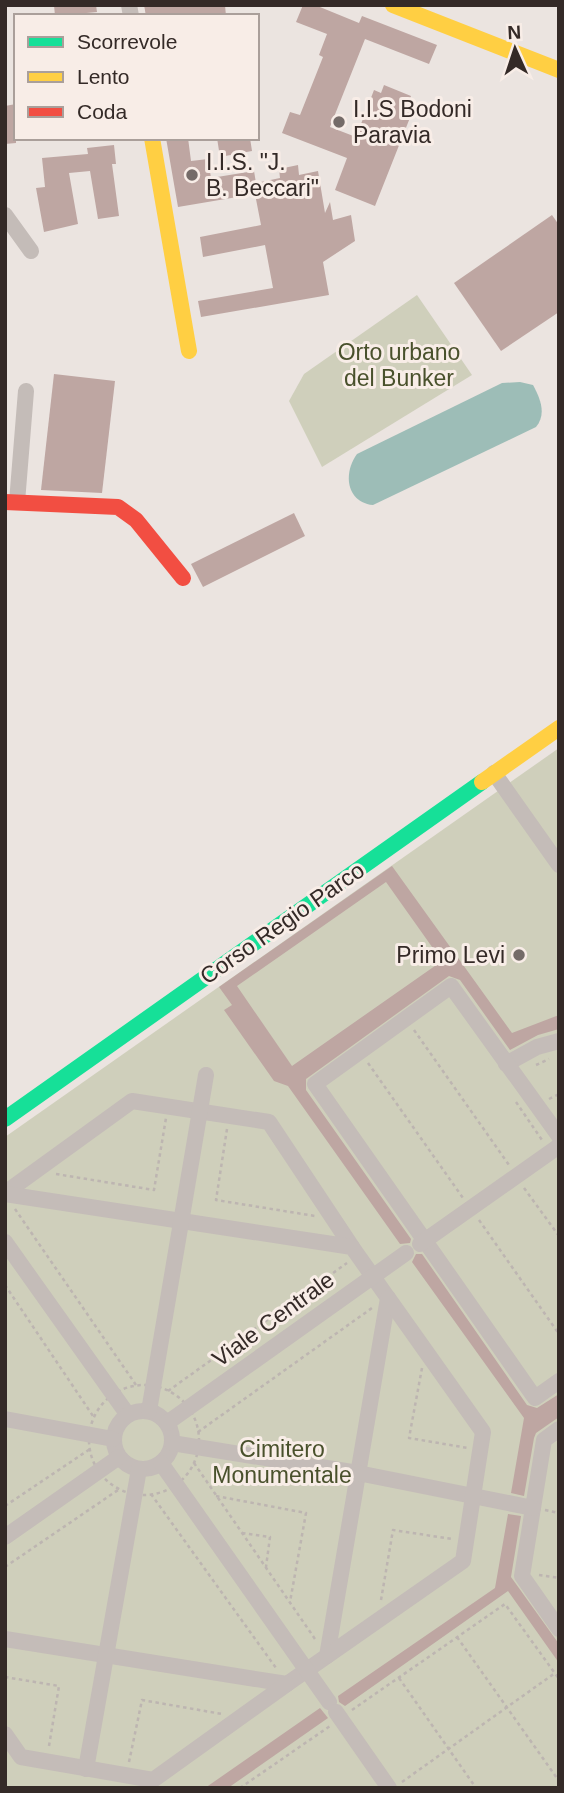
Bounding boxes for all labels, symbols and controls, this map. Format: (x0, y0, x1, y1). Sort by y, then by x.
legend (14, 14, 259, 140)
north arrow (480, 14, 550, 84)
text: N (507, 22, 522, 43)
text: Scorrevole (77, 30, 177, 53)
text: Lento (77, 65, 130, 88)
place label: I.I.S Bodoni Paravia (353, 96, 472, 148)
text: Coda (77, 100, 128, 123)
marker: I.I.S Bodoni Paravia (331, 114, 347, 130)
place label: I.I.S. "J. B. Beccari" (206, 149, 319, 201)
marker: I.I.S. "J. B. Beccari" (184, 167, 200, 183)
park label: Orto urbano del Bunker (338, 339, 460, 391)
street label: Corso Regio Parco (195, 857, 369, 989)
place label: Primo Levi (396, 942, 505, 968)
marker: Primo Levi (511, 947, 527, 963)
street label: Viale Centrale (207, 1266, 339, 1372)
park label: Cimitero Monumentale (212, 1436, 352, 1488)

